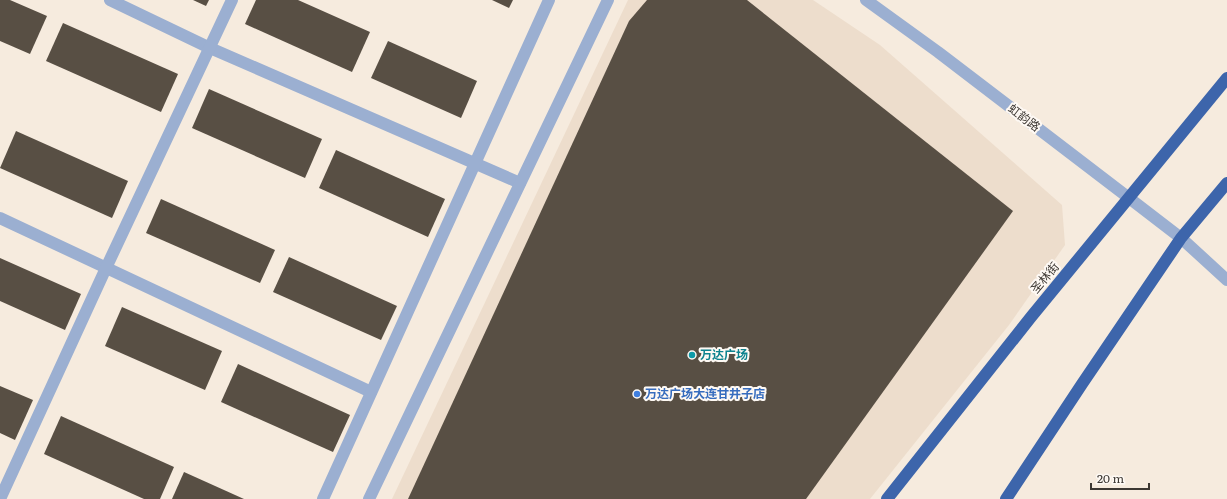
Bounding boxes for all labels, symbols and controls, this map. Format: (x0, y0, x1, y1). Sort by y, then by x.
street label: 虹韵路 (1005, 99, 1044, 135)
street label: 圣林街 (1026, 258, 1063, 297)
place label: 万达广场 (700, 345, 748, 363)
marker: 万达广场 (687, 350, 697, 360)
place label: 万达广场大连甘井子店 (645, 384, 765, 402)
marker: 万达广场大连甘井子店 (632, 389, 642, 399)
scale bar (1091, 465, 1149, 491)
text: 20 m (1097, 469, 1124, 487)

